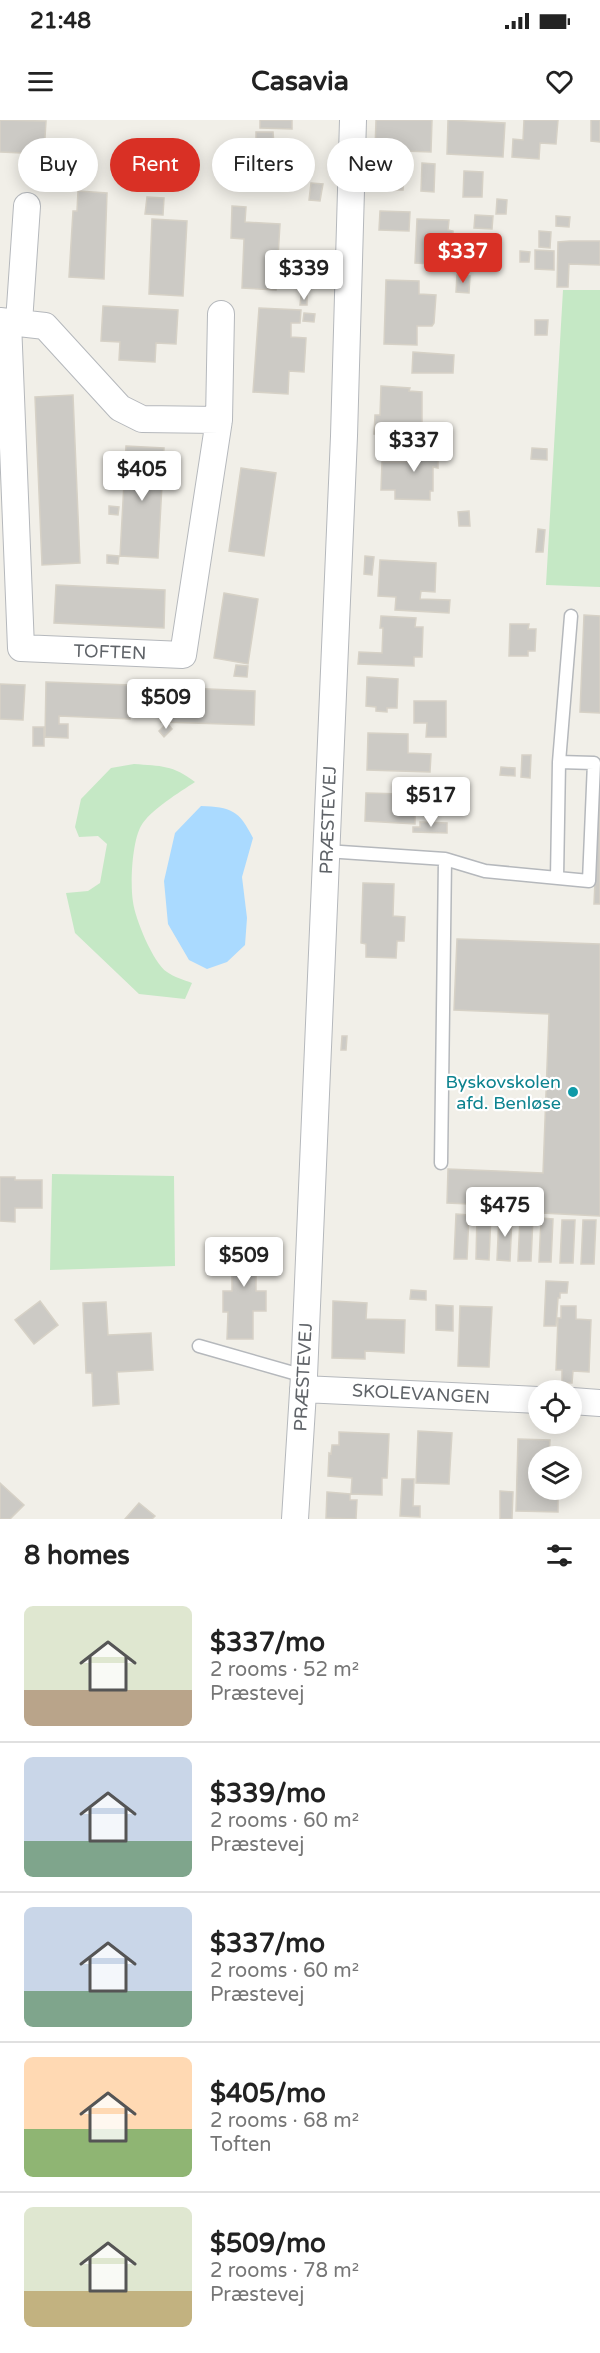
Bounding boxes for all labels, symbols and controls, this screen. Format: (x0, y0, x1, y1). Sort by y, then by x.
text: 21:48 (30, 8, 91, 34)
icon: menu (24, 65, 57, 98)
text: Casavia (251, 65, 349, 98)
icon: heart (543, 65, 576, 98)
chip: Buy (18, 138, 98, 192)
chip: Rent (110, 138, 200, 192)
chip: Filters (212, 138, 315, 192)
chip: New (327, 138, 414, 192)
pin: $337 (427, 233, 499, 284)
text: $337 (438, 240, 488, 264)
pin: $339 (268, 250, 340, 301)
text: $339 (279, 257, 329, 281)
pin: $337 (378, 422, 450, 473)
text: $337 (389, 429, 439, 453)
pin: $405 (106, 451, 178, 502)
text: $405 (117, 458, 167, 482)
street label: TOFTEN (73, 640, 147, 664)
pin: $509 (130, 679, 202, 730)
text: $509 (141, 686, 191, 710)
street label: PRÆSTEVEJ (315, 765, 341, 875)
pin: $517 (395, 777, 467, 828)
text: $517 (406, 784, 456, 808)
place label: Byskovskolen afd. Benløse (446, 1071, 561, 1114)
marker: Byskovskolen afd. Benløse (566, 1085, 580, 1099)
pin: $475 (469, 1187, 541, 1238)
text: $475 (480, 1194, 530, 1218)
pin: $509 (208, 1237, 280, 1288)
text: $509 (219, 1244, 269, 1268)
street label: PRÆSTEVEJ (289, 1322, 317, 1432)
street label: SKOLEVANGEN (351, 1379, 491, 1409)
map controls (528, 1380, 582, 1500)
button: locate (528, 1380, 582, 1434)
button: layers (528, 1446, 582, 1500)
icon: filters (543, 1539, 576, 1572)
text: 8 homes (24, 1540, 130, 1571)
text: $337/mo (210, 1627, 325, 1658)
icon: home (72, 1630, 144, 1702)
text: 2 rooms · 52 m² (210, 1658, 359, 1682)
text: Præstevej (210, 1682, 304, 1706)
text: $339/mo (210, 1778, 326, 1809)
icon: home (72, 1781, 144, 1853)
text: 2 rooms · 60 m² (210, 1809, 359, 1833)
text: Præstevej (210, 1833, 304, 1857)
text: $337/mo (210, 1928, 325, 1959)
icon: home (72, 1931, 144, 2003)
text: 2 rooms · 60 m² (210, 1959, 359, 1983)
text: Præstevej (210, 1983, 304, 2007)
text: $405/mo (210, 2078, 326, 2109)
icon: home (72, 2081, 144, 2153)
text: 2 rooms · 68 m² (210, 2109, 359, 2133)
text: Toften (210, 2133, 271, 2157)
text: $509/mo (210, 2228, 326, 2259)
icon: home (72, 2231, 144, 2303)
text: 2 rooms · 78 m² (210, 2259, 359, 2283)
text: Præstevej (210, 2283, 304, 2307)

